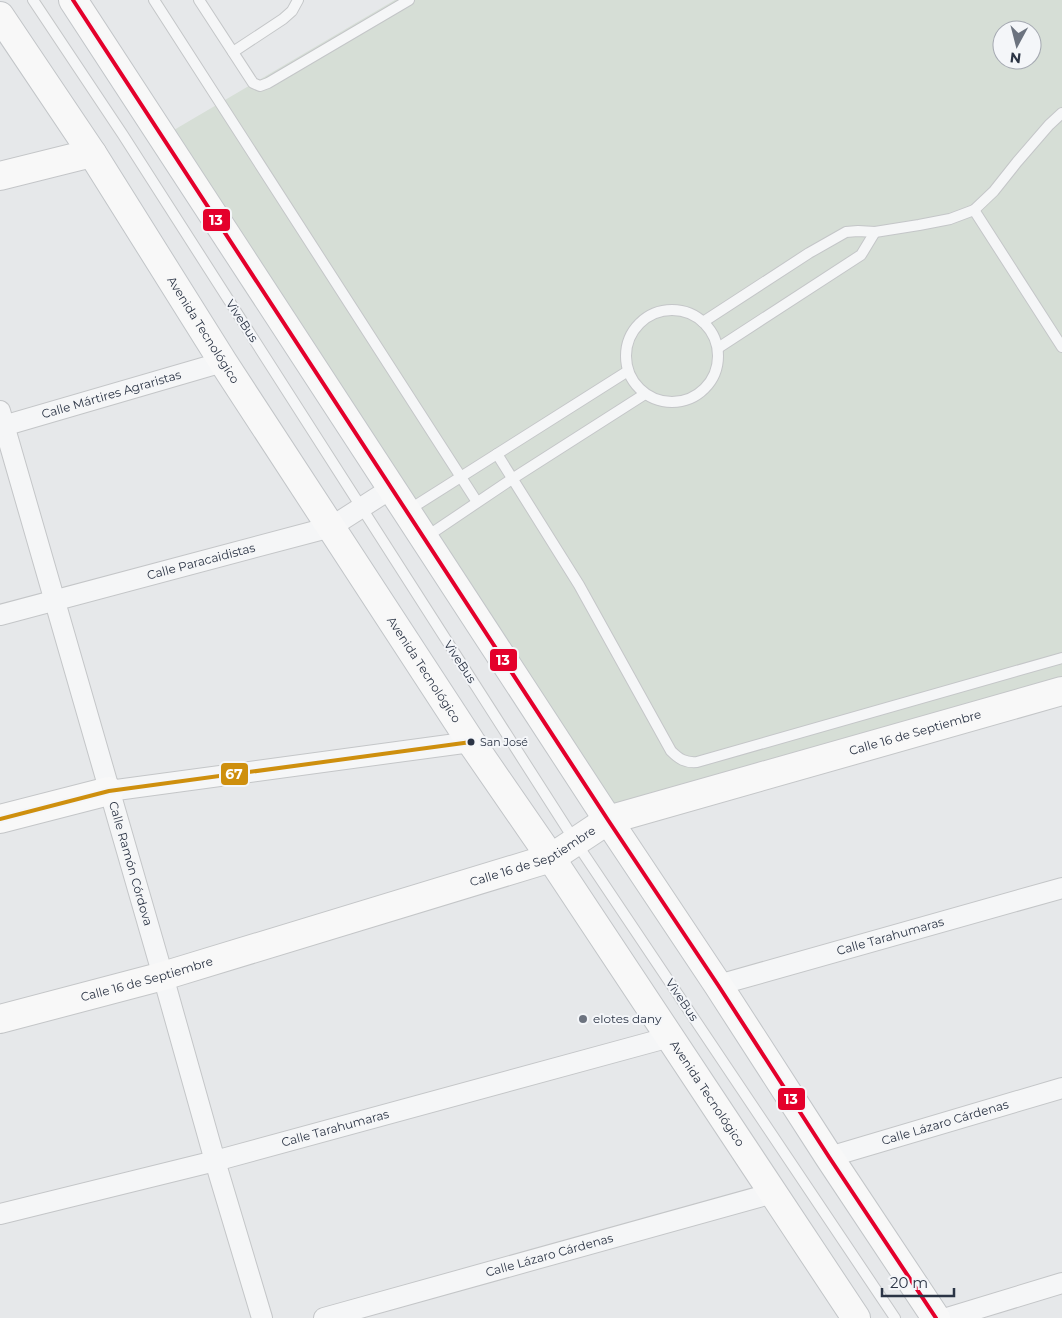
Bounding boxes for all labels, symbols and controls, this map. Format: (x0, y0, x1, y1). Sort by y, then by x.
north arrow (992, 20, 1042, 70)
text: N (1009, 48, 1022, 68)
line badge: 13 (202, 208, 231, 232)
text: 13 (209, 211, 223, 229)
street label: Avenida Tecnológico (164, 273, 243, 386)
street label: ViveBus (223, 297, 262, 345)
street label: Calle Mártires Agraristas (40, 367, 183, 421)
street label: Calle Paracaidistas (145, 539, 257, 583)
street label: Avenida Tecnológico (384, 613, 464, 725)
street label: ViveBus (441, 638, 480, 686)
line badge: 13 (489, 648, 518, 672)
text: 13 (496, 651, 510, 669)
street label: Calle 16 de Septiembre (847, 706, 983, 758)
place label: San José (480, 735, 528, 749)
marker: San José (466, 737, 476, 747)
line badge: 67 (220, 762, 249, 786)
text: 67 (225, 765, 243, 783)
street label: Calle Ramón Córdova (106, 799, 156, 927)
street label: Calle 16 de Septiembre (468, 822, 598, 889)
street label: Calle Tarahumaras (835, 914, 946, 958)
street label: Calle 16 de Septiembre (79, 953, 215, 1004)
street label: ViveBus (663, 976, 702, 1024)
place label: elotes dany (593, 1011, 662, 1026)
marker: elotes dany (577, 1013, 589, 1025)
street label: Avenida Tecnológico (667, 1037, 748, 1149)
line badge: 13 (777, 1087, 806, 1111)
text: 13 (784, 1090, 798, 1108)
street label: Calle Lázaro Cárdenas (880, 1096, 1010, 1148)
street label: Calle Tarahumaras (280, 1106, 391, 1150)
street label: Calle Lázaro Cárdenas (484, 1230, 615, 1280)
scale bar (882, 1266, 954, 1298)
text: 20 m (890, 1273, 928, 1292)

